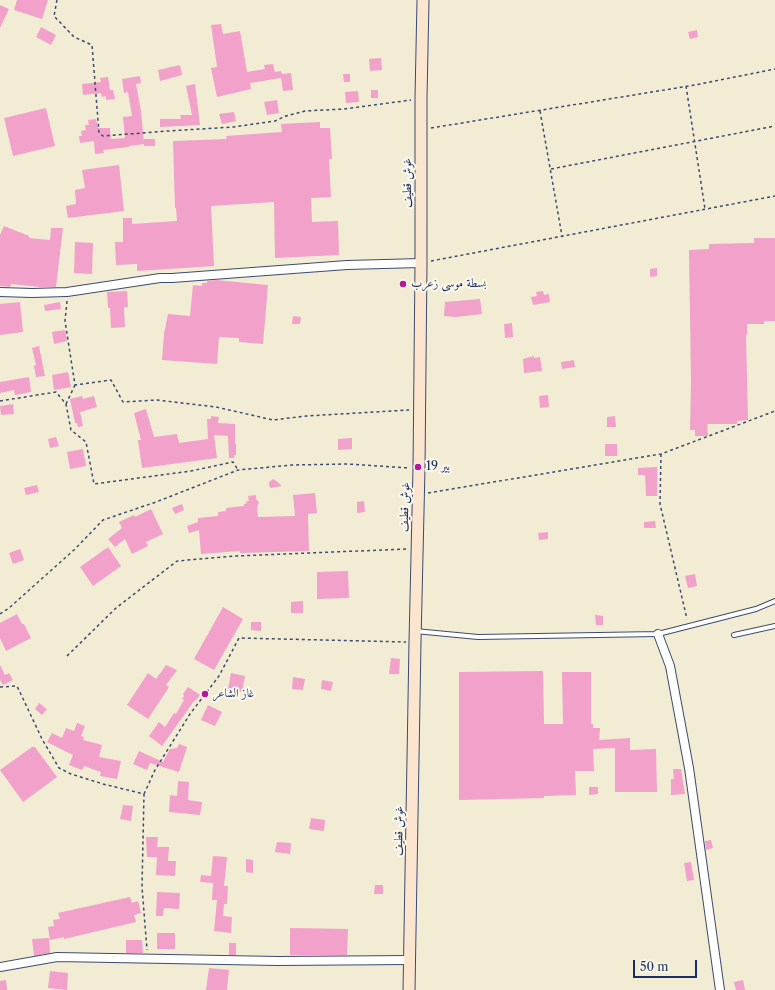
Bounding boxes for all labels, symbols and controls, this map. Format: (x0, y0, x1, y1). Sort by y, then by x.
street label: غوش قطيف (401, 158, 415, 208)
place label: بسطة موسى زعرب (411, 277, 486, 291)
marker: بسطة موسى زعرب (398, 279, 408, 289)
place label: بير 19 (426, 460, 450, 474)
marker: بير 19 (413, 462, 423, 472)
street label: غوش قطيف (397, 482, 413, 532)
place label: غاز الشاعر (213, 687, 254, 701)
marker: غاز الشاعر (200, 689, 210, 699)
street label: غوش قطيف (391, 806, 407, 856)
scale bar (635, 952, 699, 978)
text: 50 m (640, 959, 669, 974)

